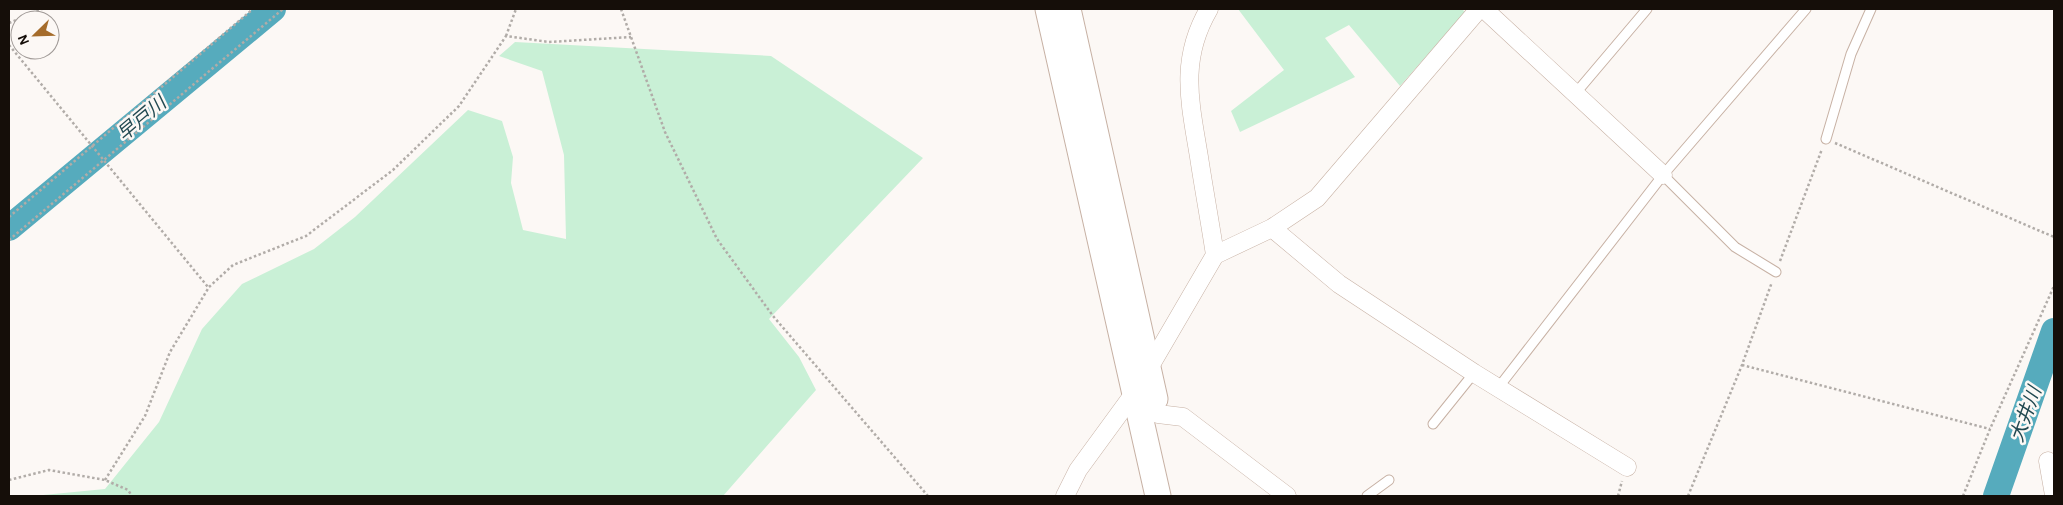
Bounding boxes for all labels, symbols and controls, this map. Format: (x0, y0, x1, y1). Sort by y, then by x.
north arrow (10, 10, 60, 60)
text: N (16, 32, 32, 47)
water label: 早戸川 (113, 92, 171, 145)
water label: 大井川 (2007, 382, 2046, 445)

